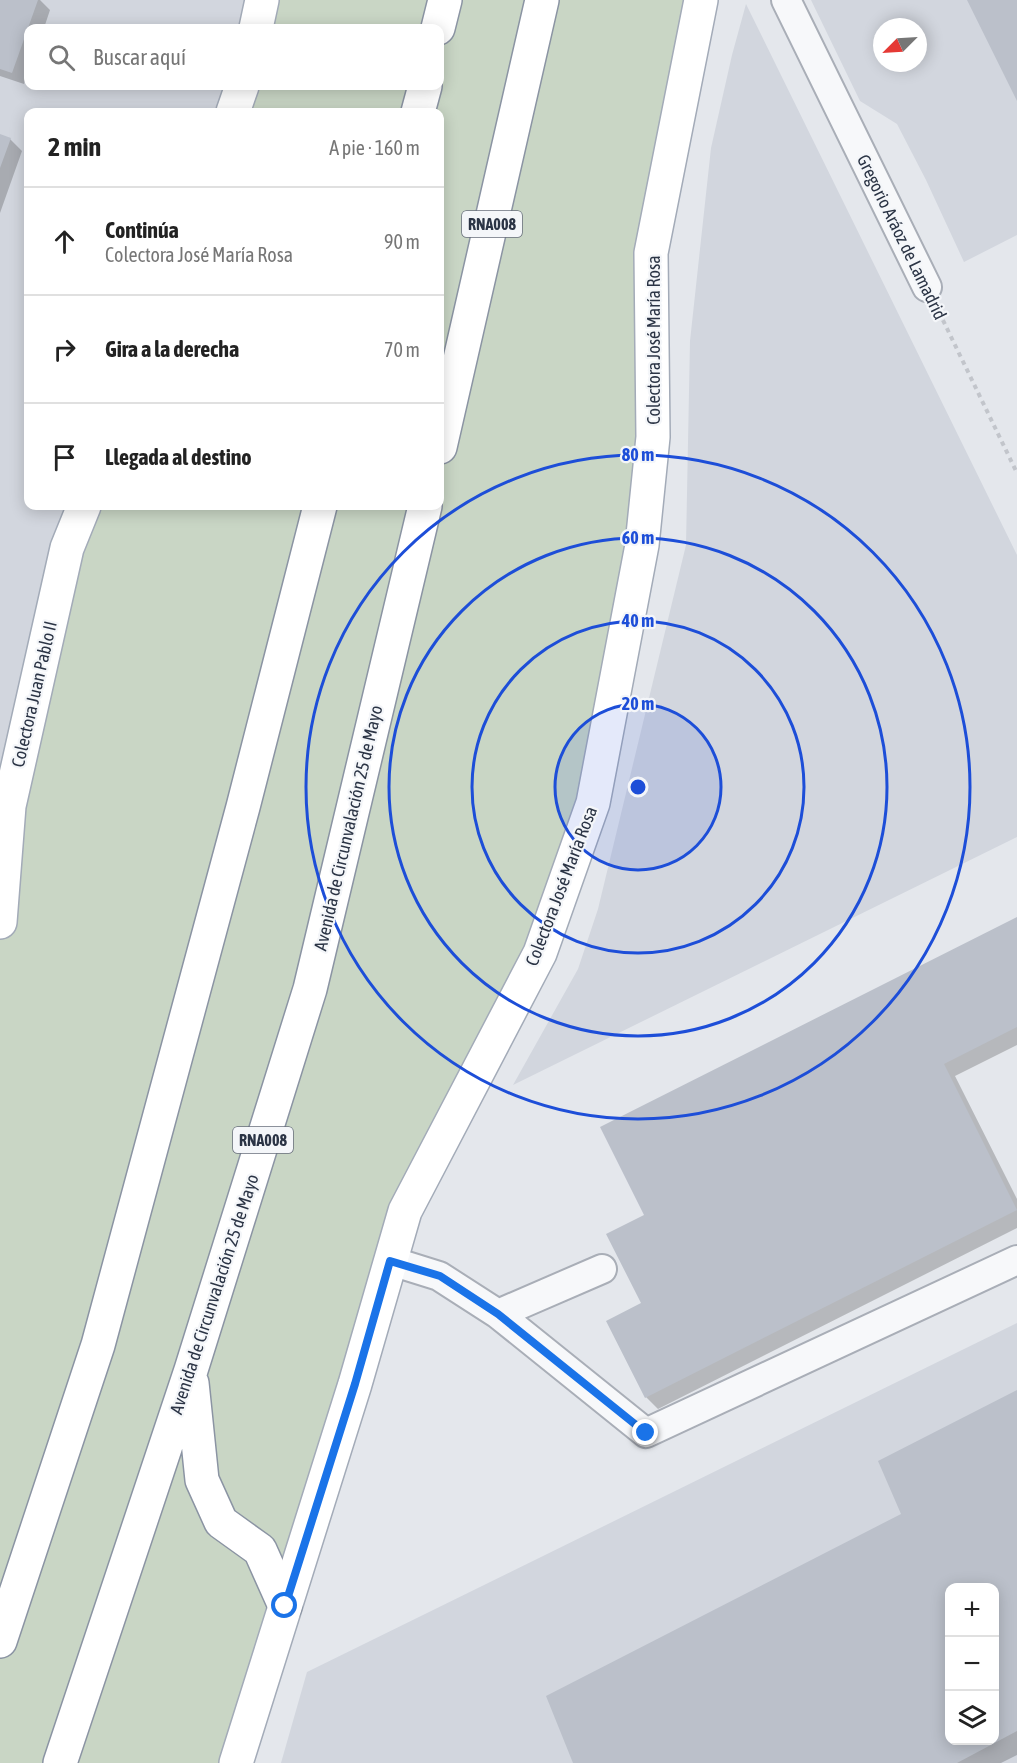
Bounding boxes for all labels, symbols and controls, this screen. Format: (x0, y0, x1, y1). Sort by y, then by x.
north arrow (873, 18, 927, 72)
search box (24, 24, 444, 90)
icon: search (45, 41, 78, 74)
text: Buscar aquí (93, 44, 186, 70)
text: 2 min (48, 132, 101, 162)
text: A pie · 160 m (329, 136, 420, 159)
street label: Gregorio Aráoz de Lamadrid (853, 151, 951, 323)
road number: RNA008 (462, 211, 522, 237)
text: Continúa (105, 217, 179, 243)
icon: ahead (48, 225, 81, 258)
text: 90 m (384, 230, 420, 253)
text: Colectora José María Rosa (105, 243, 293, 266)
street label: Colectora José María Rosa (643, 255, 664, 425)
icon: right (48, 333, 81, 366)
text: Gira a la derecha (105, 336, 239, 362)
text: 70 m (384, 338, 420, 361)
icon: arrive (48, 441, 81, 474)
text: Llegada al destino (105, 444, 252, 470)
text: 80 m (622, 444, 654, 465)
text: 60 m (622, 527, 654, 548)
text: 40 m (621, 610, 654, 631)
street label: Colectora Juan Pablo II (7, 619, 61, 769)
text: 20 m (622, 693, 654, 714)
street label: Avenida de Circunvalación 25 de Mayo (310, 703, 386, 953)
centre of rings (628, 777, 648, 797)
street label: Colectora José María Rosa (521, 803, 601, 969)
road number: RNA008 (233, 1127, 293, 1153)
street label: Avenida de Circunvalación 25 de Mayo (165, 1171, 263, 1417)
route end (632, 1419, 658, 1445)
map controls (945, 1583, 999, 1745)
button: + (945, 1583, 999, 1637)
route start (271, 1592, 297, 1618)
button: − (945, 1637, 999, 1691)
button: layers (945, 1691, 999, 1745)

